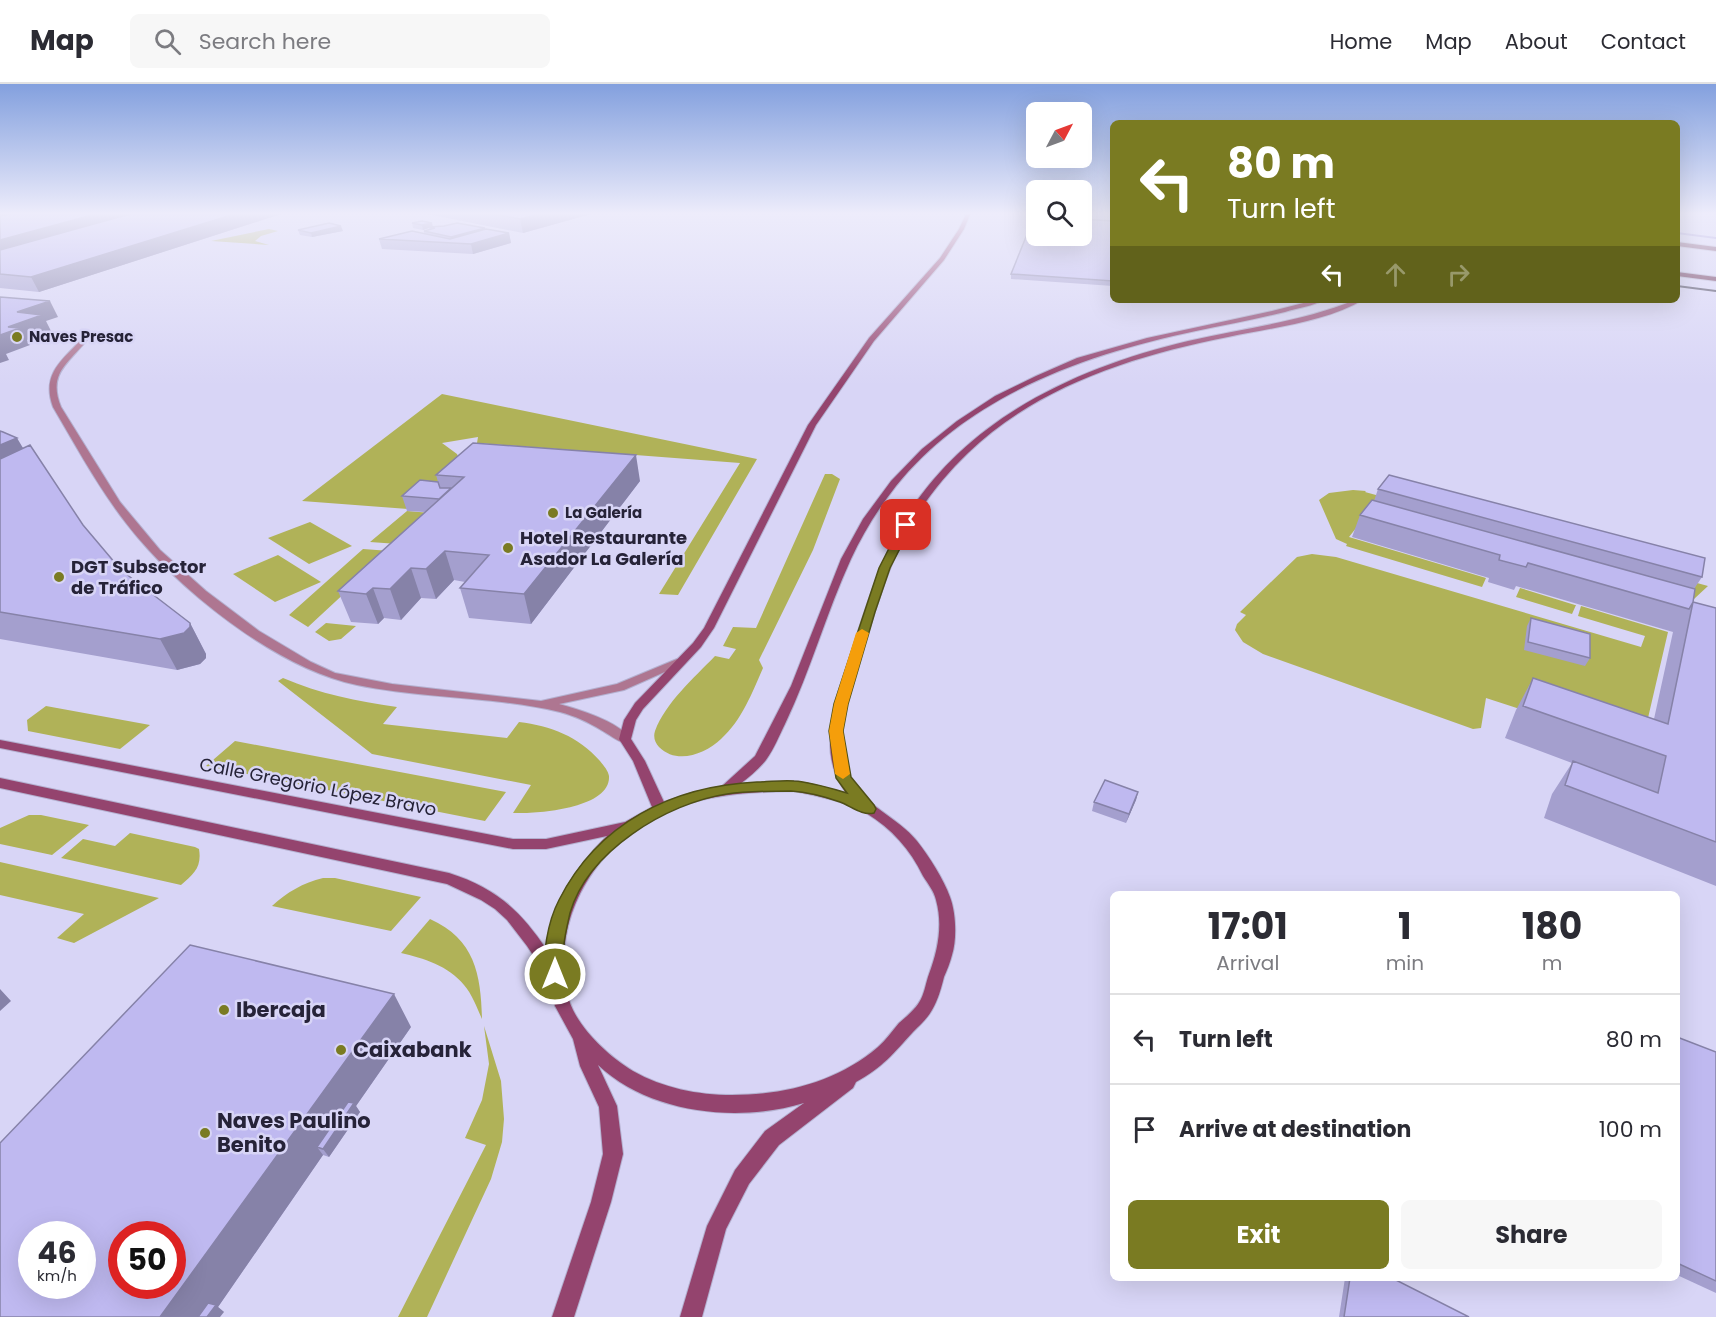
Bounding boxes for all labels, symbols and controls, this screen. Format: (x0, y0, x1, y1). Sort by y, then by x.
search box (130, 14, 550, 68)
text: Map (30, 21, 94, 60)
icon: search (151, 25, 184, 58)
text: Search here (199, 26, 331, 57)
text: Home (1330, 27, 1392, 56)
text: Map (1425, 27, 1472, 56)
text: About (1505, 27, 1568, 56)
text: Contact (1601, 27, 1686, 56)
north arrow (1026, 102, 1092, 168)
map controls (1026, 102, 1092, 246)
text: 80 m (1227, 134, 1335, 193)
icon: left (1128, 144, 1206, 222)
button: search (1026, 180, 1092, 246)
text: Turn left (1227, 190, 1336, 227)
icon: left (1316, 258, 1349, 291)
icon: ahead (1379, 258, 1412, 291)
icon: right (1442, 258, 1475, 291)
place label: Naves Presac (29, 326, 133, 347)
marker: Naves Presac (10, 330, 24, 344)
pin (880, 499, 931, 550)
place label: La Galería (565, 502, 642, 523)
marker: La Galería (546, 506, 560, 520)
icon: arrive (889, 508, 922, 541)
place label: Hotel Restaurante Asador La Galería (520, 525, 687, 571)
marker: Hotel Restaurante Asador La Galería (501, 541, 515, 555)
place label: DGT Subsector de Tráfico (71, 554, 206, 600)
marker: DGT Subsector de Tráfico (52, 570, 66, 584)
street label: Calle Gregorio López Bravo (197, 751, 439, 822)
text: 17:01 (1208, 901, 1288, 952)
text: 1 (1398, 901, 1412, 952)
text: 180 (1522, 901, 1582, 952)
position arrow (523, 942, 587, 1006)
text: Arrival (1216, 949, 1279, 977)
text: min (1386, 949, 1424, 977)
text: m (1542, 949, 1562, 977)
place label: Ibercaja (236, 995, 326, 1024)
marker: Ibercaja (217, 1003, 231, 1017)
icon: left (1128, 1023, 1161, 1056)
text: Turn left (1179, 1024, 1273, 1055)
text: 80 m (1606, 1024, 1662, 1055)
place label: Caixabank (353, 1035, 472, 1064)
marker: Caixabank (334, 1043, 348, 1057)
place label: Naves Paulino Benito (217, 1106, 371, 1159)
icon: arrive (1128, 1113, 1161, 1146)
text: Arrive at destination (1179, 1114, 1411, 1145)
text: 100 m (1599, 1114, 1662, 1145)
marker: Naves Paulino Benito (198, 1126, 212, 1140)
button: Exit (1128, 1200, 1389, 1269)
button: Share (1401, 1200, 1662, 1269)
speed limit sign: 50 (108, 1221, 186, 1299)
text: 46 (37, 1231, 77, 1274)
text: km/h (37, 1265, 77, 1286)

